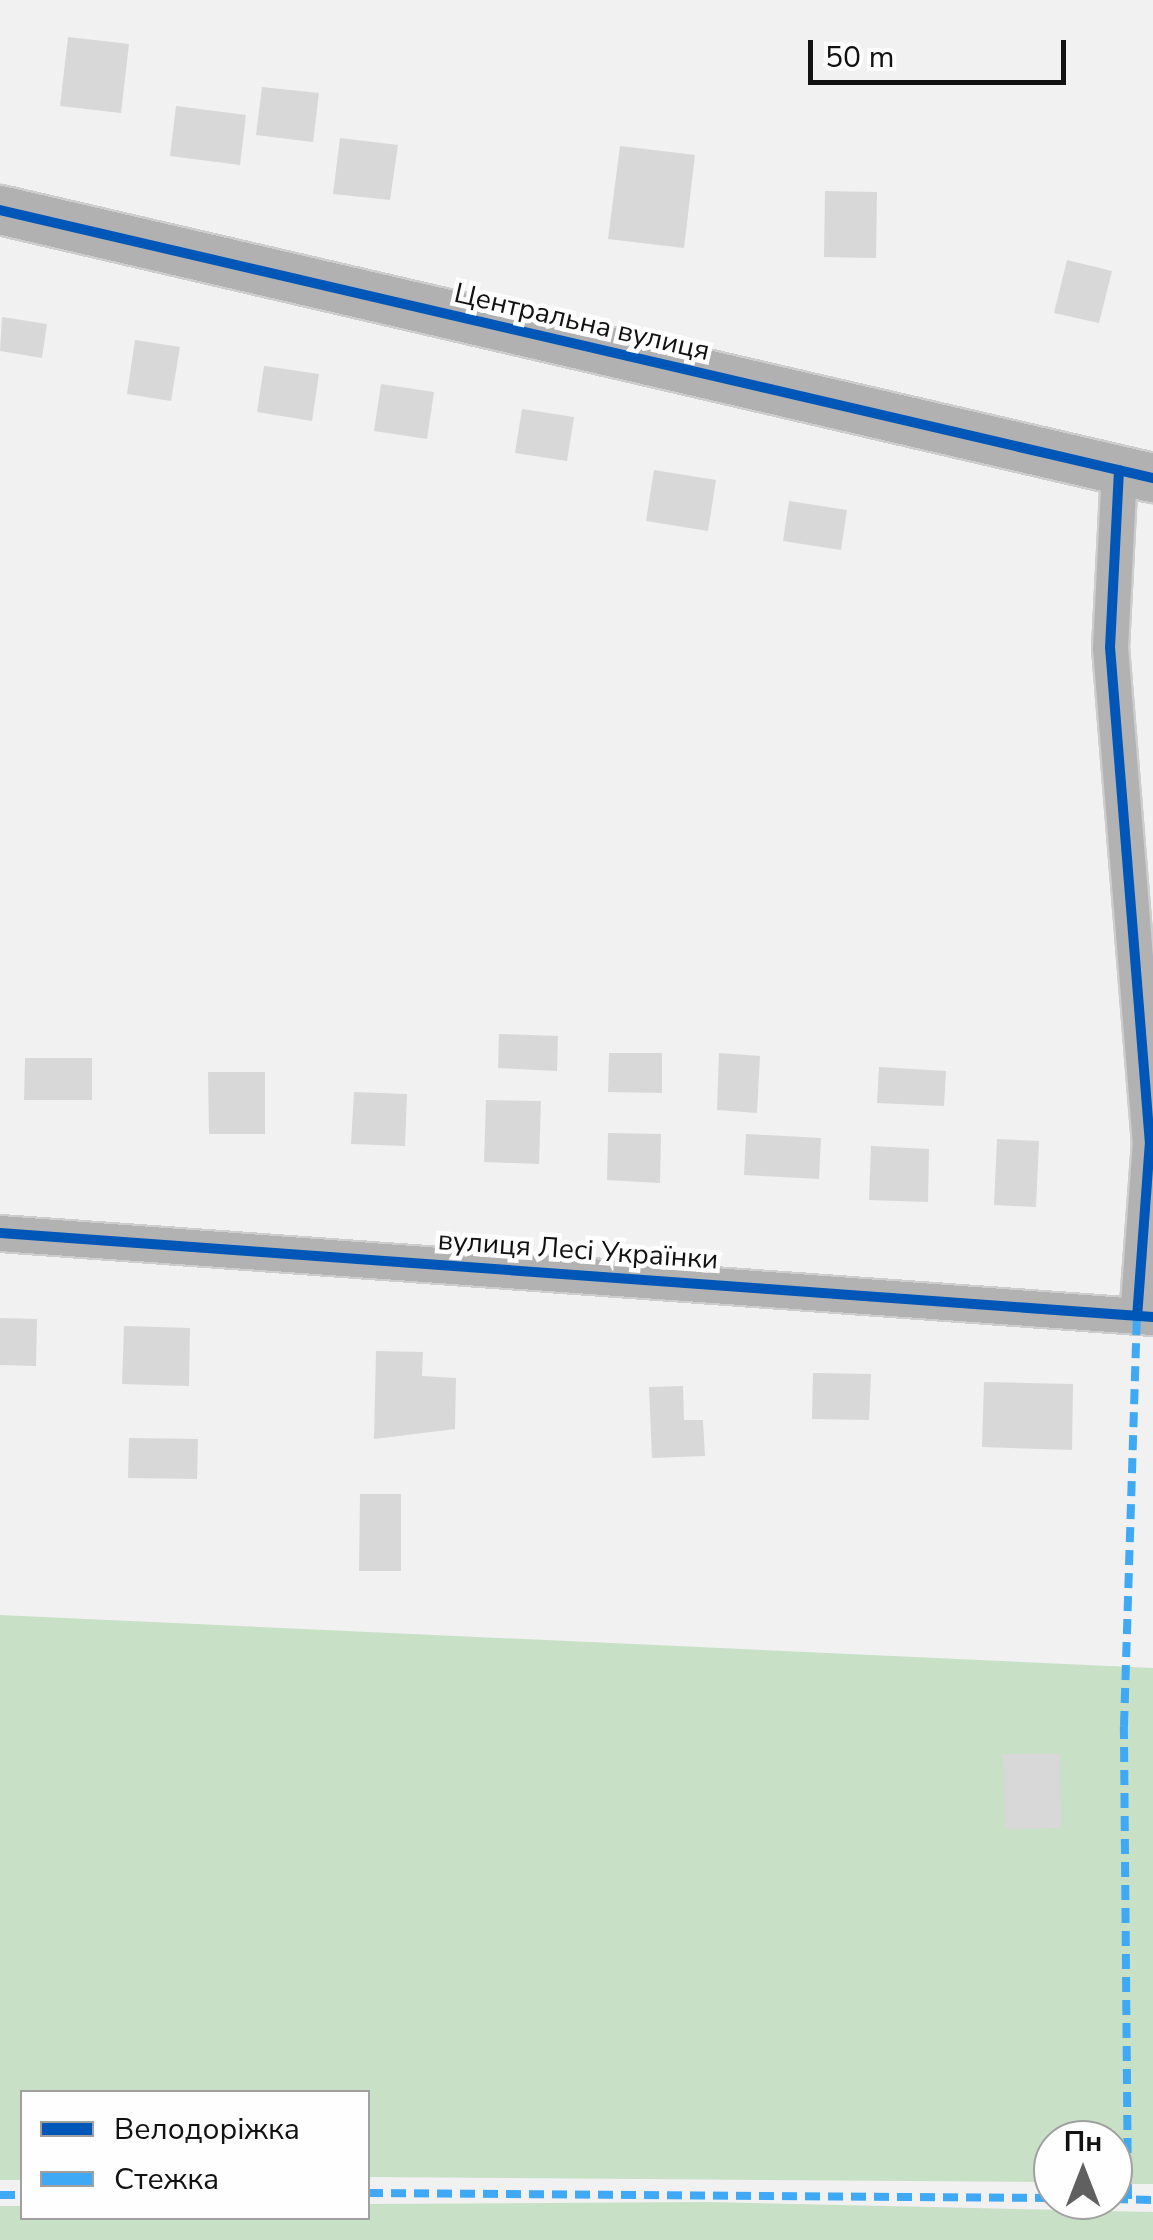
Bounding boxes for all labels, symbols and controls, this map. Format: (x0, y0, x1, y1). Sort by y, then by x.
scale bar (813, 20, 1070, 82)
text: 50 m (825, 37, 894, 78)
street label: Центральна вулиця (451, 276, 713, 368)
street label: вулиця Лесі Українки (437, 1223, 719, 1277)
legend (20, 2090, 370, 2220)
text: Велодоріжка (114, 2109, 300, 2150)
north arrow (1033, 2120, 1133, 2220)
text: Пн (1064, 2123, 1102, 2161)
text: Стежка (114, 2159, 219, 2200)

